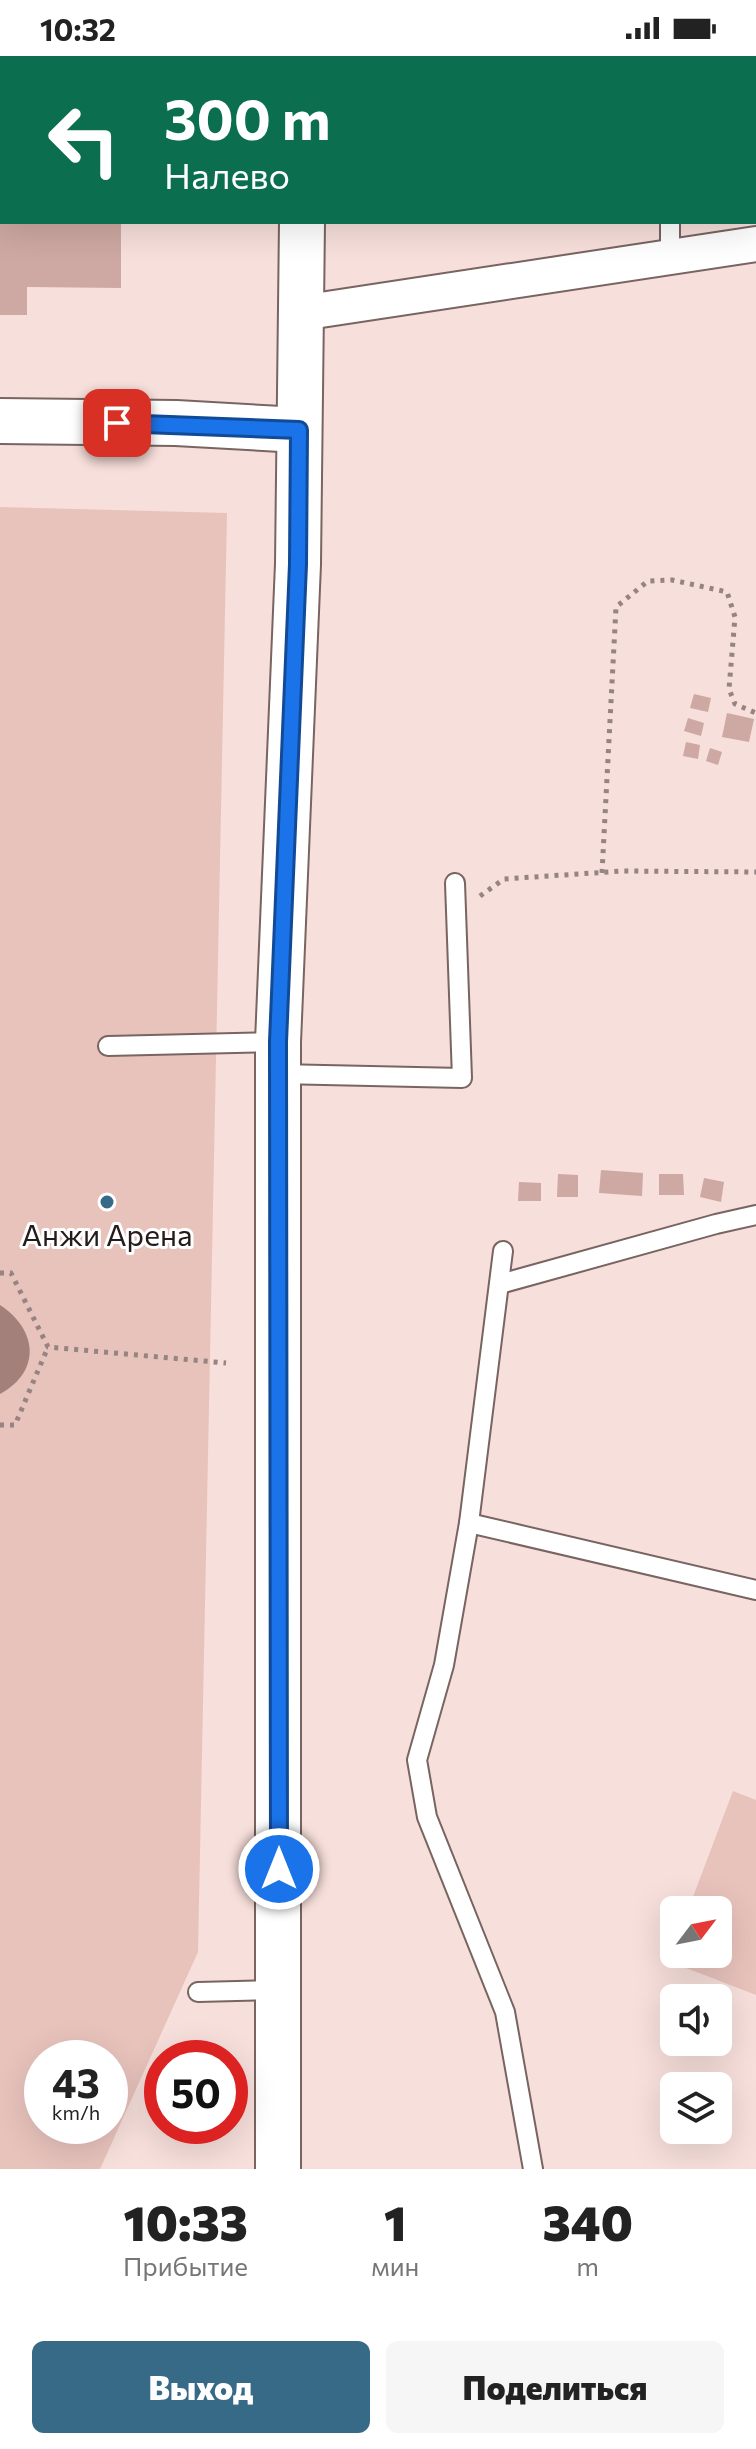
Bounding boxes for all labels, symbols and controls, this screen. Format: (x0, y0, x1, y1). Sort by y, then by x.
text: 10:32 (40, 10, 116, 47)
text: 300 m (164, 83, 331, 152)
icon: left (32, 88, 136, 192)
text: Налево (164, 152, 290, 196)
pin (83, 389, 151, 457)
icon: arrive (95, 401, 139, 445)
marker: Анжи Арена (98, 1193, 116, 1211)
place label: Анжи Арена (21, 1215, 193, 1252)
position arrow (237, 1827, 321, 1911)
north arrow (660, 1896, 732, 1968)
map controls (660, 1896, 732, 2144)
button: sound (660, 1984, 732, 2056)
speed limit sign: 50 (144, 2040, 248, 2144)
text: 43 (52, 2057, 100, 2106)
button: layers (660, 2072, 732, 2144)
text: km/h (52, 2100, 100, 2124)
text: 10:33 (123, 2192, 248, 2251)
text: 1 (384, 2192, 406, 2251)
text: 340 (543, 2192, 633, 2251)
text: Прибытие (123, 2250, 248, 2281)
text: мин (371, 2250, 419, 2281)
text: m (576, 2250, 599, 2281)
button: Выход (32, 2341, 370, 2433)
button: Поделиться (386, 2341, 724, 2433)

